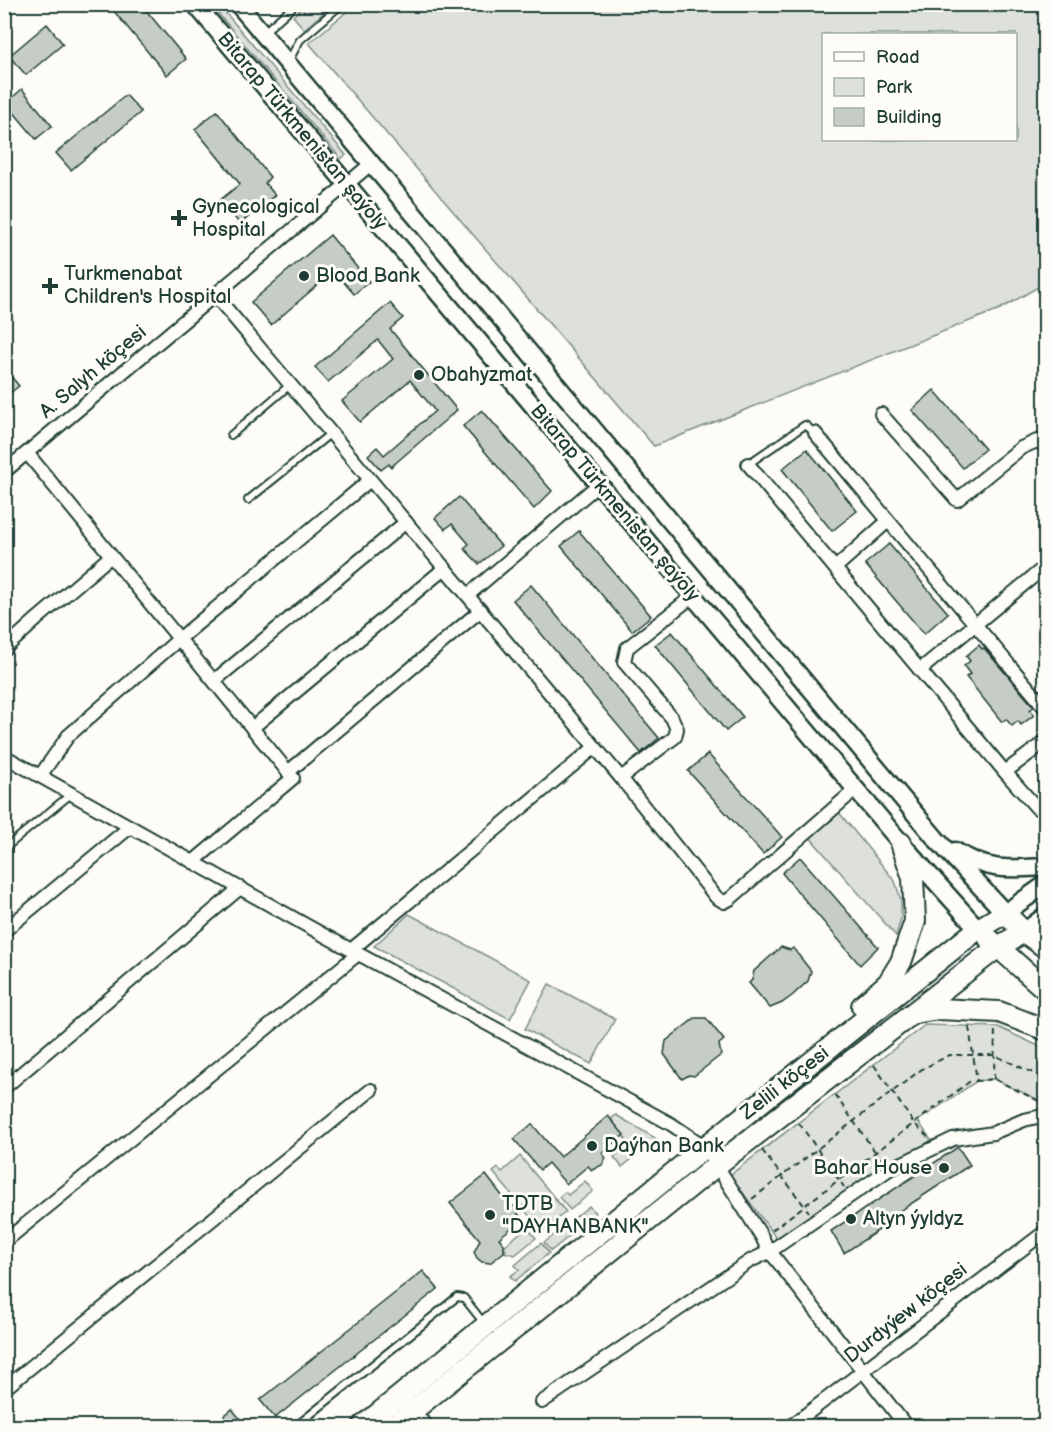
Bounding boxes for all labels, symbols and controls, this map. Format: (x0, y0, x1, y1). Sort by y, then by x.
street label: Bitarap Türkmenistan şaýoly (212, 27, 392, 235)
legend (822, 33, 1017, 141)
text: Road (876, 47, 920, 68)
text: Park (876, 77, 912, 98)
text: Building (876, 107, 942, 128)
place label: Gynecological Hospital (192, 195, 320, 242)
marker: Gynecological Hospital (170, 209, 188, 227)
place label: Turkmenabat Children's Hospital (64, 262, 231, 309)
place label: Blood Bank (316, 264, 420, 288)
marker: Blood Bank (297, 269, 311, 283)
marker: Turkmenabat Children's Hospital (41, 277, 59, 295)
street label: A. Salyh köçesi (35, 320, 151, 424)
place label: Obahyzmat (431, 363, 532, 387)
marker: Obahyzmat (412, 368, 426, 382)
street label: Bitarap Türkmenistan şaýoly (525, 399, 705, 607)
street label: Zelili köçesi (735, 1041, 834, 1126)
place label: Daýhan Bank (604, 1134, 724, 1158)
marker: Daýhan Bank (585, 1139, 599, 1153)
place label: Bahar House (813, 1156, 932, 1180)
marker: Bahar House (937, 1161, 951, 1175)
place label: TDTB "DAYHANBANK" (502, 1192, 649, 1239)
place label: Altyn ýyldyz (863, 1207, 964, 1231)
marker: TDTB "DAYHANBANK" (483, 1208, 497, 1222)
marker: Altyn ýyldyz (844, 1212, 858, 1226)
street label: Durdyýew köçesi (840, 1258, 972, 1368)

